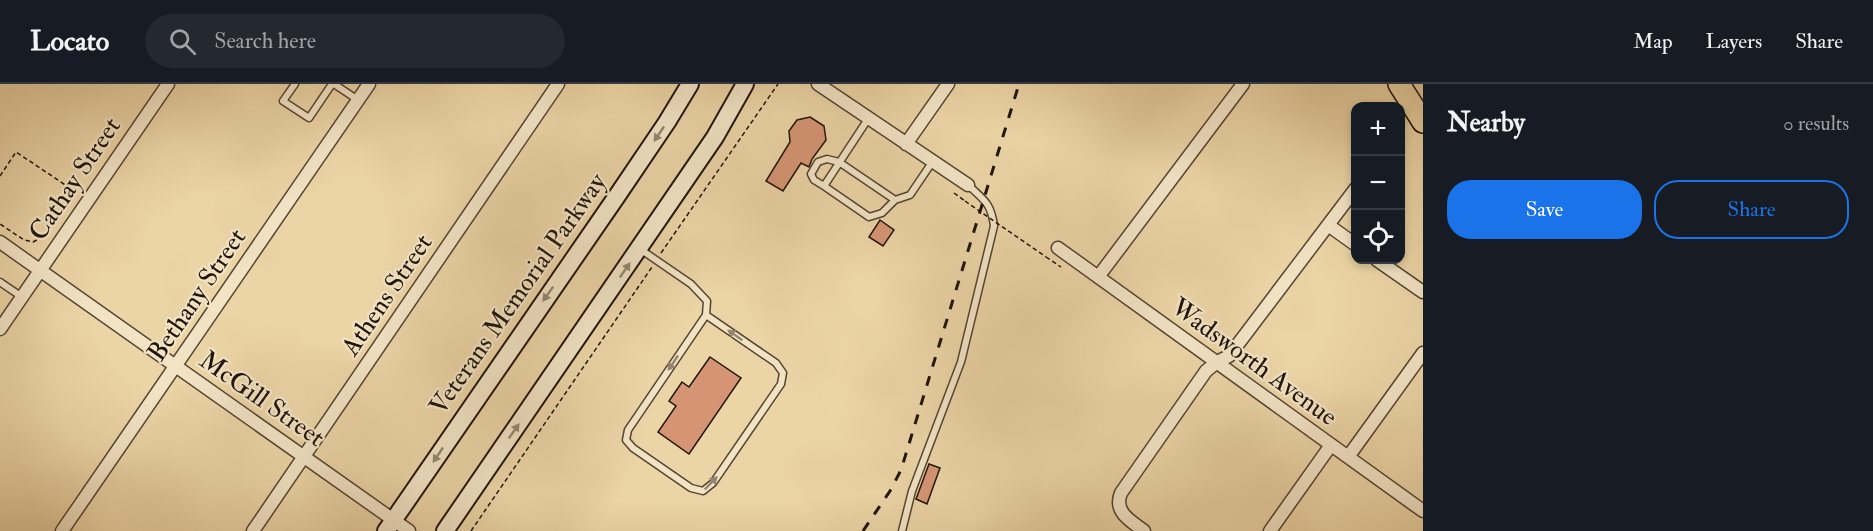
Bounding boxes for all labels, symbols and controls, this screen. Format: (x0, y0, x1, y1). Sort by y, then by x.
search box (145, 14, 565, 68)
text: Locato (30, 24, 109, 59)
icon: search (166, 25, 199, 58)
text: Search here (214, 27, 316, 55)
text: Map (1633, 28, 1673, 55)
text: Layers (1706, 28, 1762, 55)
text: Share (1795, 28, 1843, 55)
map controls (1351, 102, 1405, 264)
button: + (1351, 102, 1405, 156)
text: Nearby (1447, 107, 1525, 139)
street label: Cathay Street (22, 111, 128, 247)
text: 0 results (1783, 111, 1849, 136)
one-way arrow (653, 125, 665, 141)
button: − (1351, 156, 1405, 210)
street label: Veterans Memorial Parkway (423, 167, 614, 421)
button: Save (1447, 180, 1642, 239)
button: Share (1654, 180, 1849, 239)
button: locate (1351, 210, 1405, 264)
street label: Bethany Street (141, 222, 253, 368)
street label: Athens Street (334, 228, 439, 363)
one-way arrow (619, 263, 631, 279)
one-way arrow (543, 286, 554, 302)
street label: Wadsworth Avenue (1164, 290, 1343, 433)
one-way arrow (727, 329, 743, 341)
street label: McGill Street (193, 344, 331, 454)
one-way arrow (667, 355, 679, 371)
one-way arrow (508, 423, 519, 439)
one-way arrow (433, 447, 444, 463)
one-way arrow (703, 477, 717, 491)

